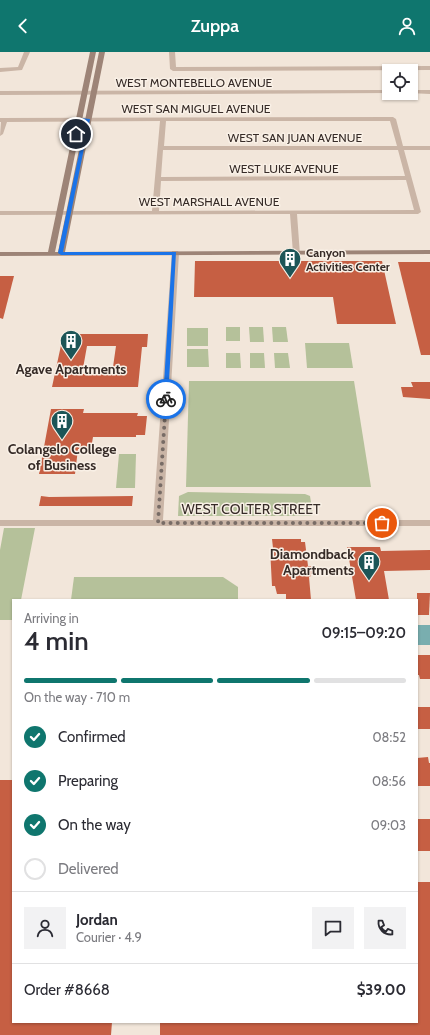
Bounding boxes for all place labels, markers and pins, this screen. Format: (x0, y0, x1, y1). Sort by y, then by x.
pin (59, 117, 93, 151)
place label: Canyon Activities Center (306, 245, 390, 274)
building icon: Canyon Activities Center (277, 246, 303, 279)
building icon: Agave Apartments (58, 328, 84, 361)
place label: Agave Apartments (16, 360, 126, 378)
building icon: Colangelo College of Business (49, 408, 75, 441)
place label: Colangelo College of Business (8, 440, 116, 474)
pin (365, 506, 399, 540)
place label: Diamondback Apartments (270, 545, 354, 579)
building icon: Diamondback Apartments (356, 549, 382, 582)

